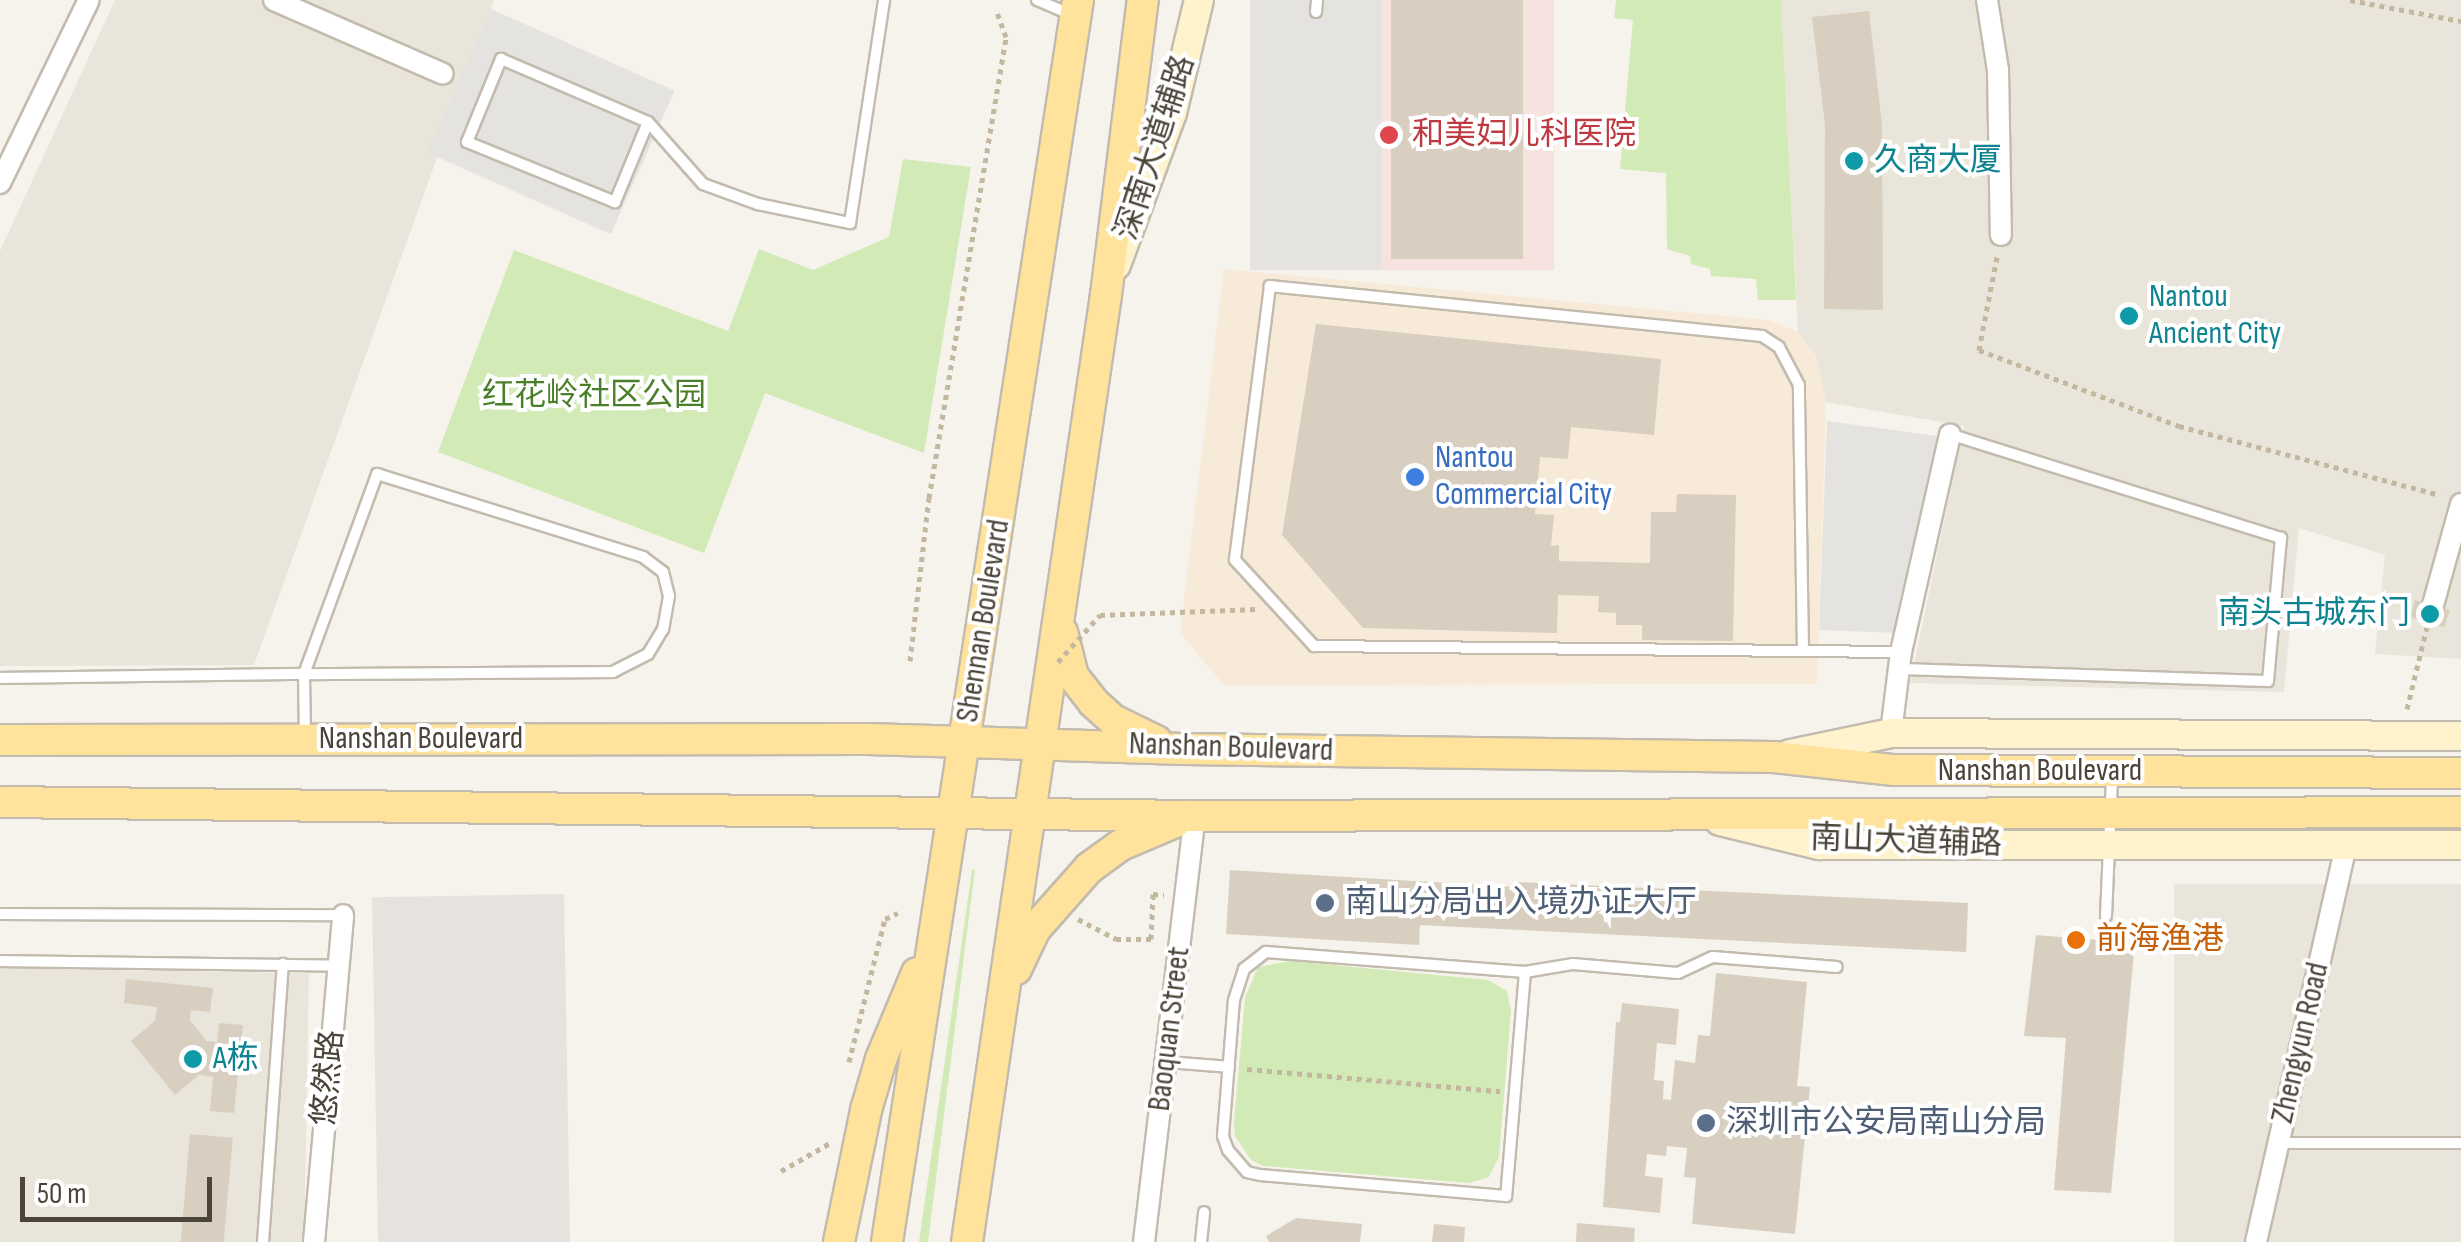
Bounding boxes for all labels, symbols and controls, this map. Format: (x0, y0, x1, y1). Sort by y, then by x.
street label: 深南大道辅路 (1108, 51, 1204, 245)
place label: 和美妇儿科医院 (1412, 116, 1636, 154)
marker: 和美妇儿科医院 (1376, 122, 1402, 148)
place label: 久商大厦 (1874, 142, 2002, 180)
marker: 久商大厦 (1843, 150, 1865, 172)
place label: Nantou Ancient City (2149, 279, 2281, 354)
marker: Nantou Ancient City (2118, 305, 2140, 327)
park label: 红花岭社区公园 (482, 377, 706, 415)
place label: Nantou Commercial City (1435, 440, 1612, 515)
marker: Nantou Commercial City (1404, 466, 1426, 488)
street label: Shennan Boulevard (949, 517, 1019, 725)
place label: 南头古城东门 (2218, 595, 2410, 633)
marker: 南头古城东门 (2419, 603, 2441, 625)
street label: Nanshan Boulevard (319, 720, 523, 758)
street label: Nanshan Boulevard (1128, 725, 1334, 771)
street label: Nanshan Boulevard (1938, 752, 2142, 790)
street label: 南山大道辅路 (1809, 819, 2003, 865)
place label: 南山分局出入境办证大厅 (1345, 884, 1697, 922)
marker: 南山分局出入境办证大厅 (1314, 892, 1336, 914)
place label: 前海渔港 (2096, 921, 2224, 959)
marker: 前海渔港 (2065, 929, 2087, 951)
street label: Baoquan Street (1141, 945, 1199, 1113)
street label: Zhengyun Road (2264, 959, 2338, 1127)
street label: 悠然路 (306, 1029, 352, 1127)
place label: A栋 (213, 1040, 259, 1078)
marker: A栋 (182, 1048, 204, 1070)
place label: 深圳市公安局南山分局 (1726, 1104, 2046, 1142)
marker: 深圳市公安局南山分局 (1695, 1112, 1717, 1134)
scale bar (25, 1157, 218, 1219)
text: 50 m (37, 1176, 86, 1212)

